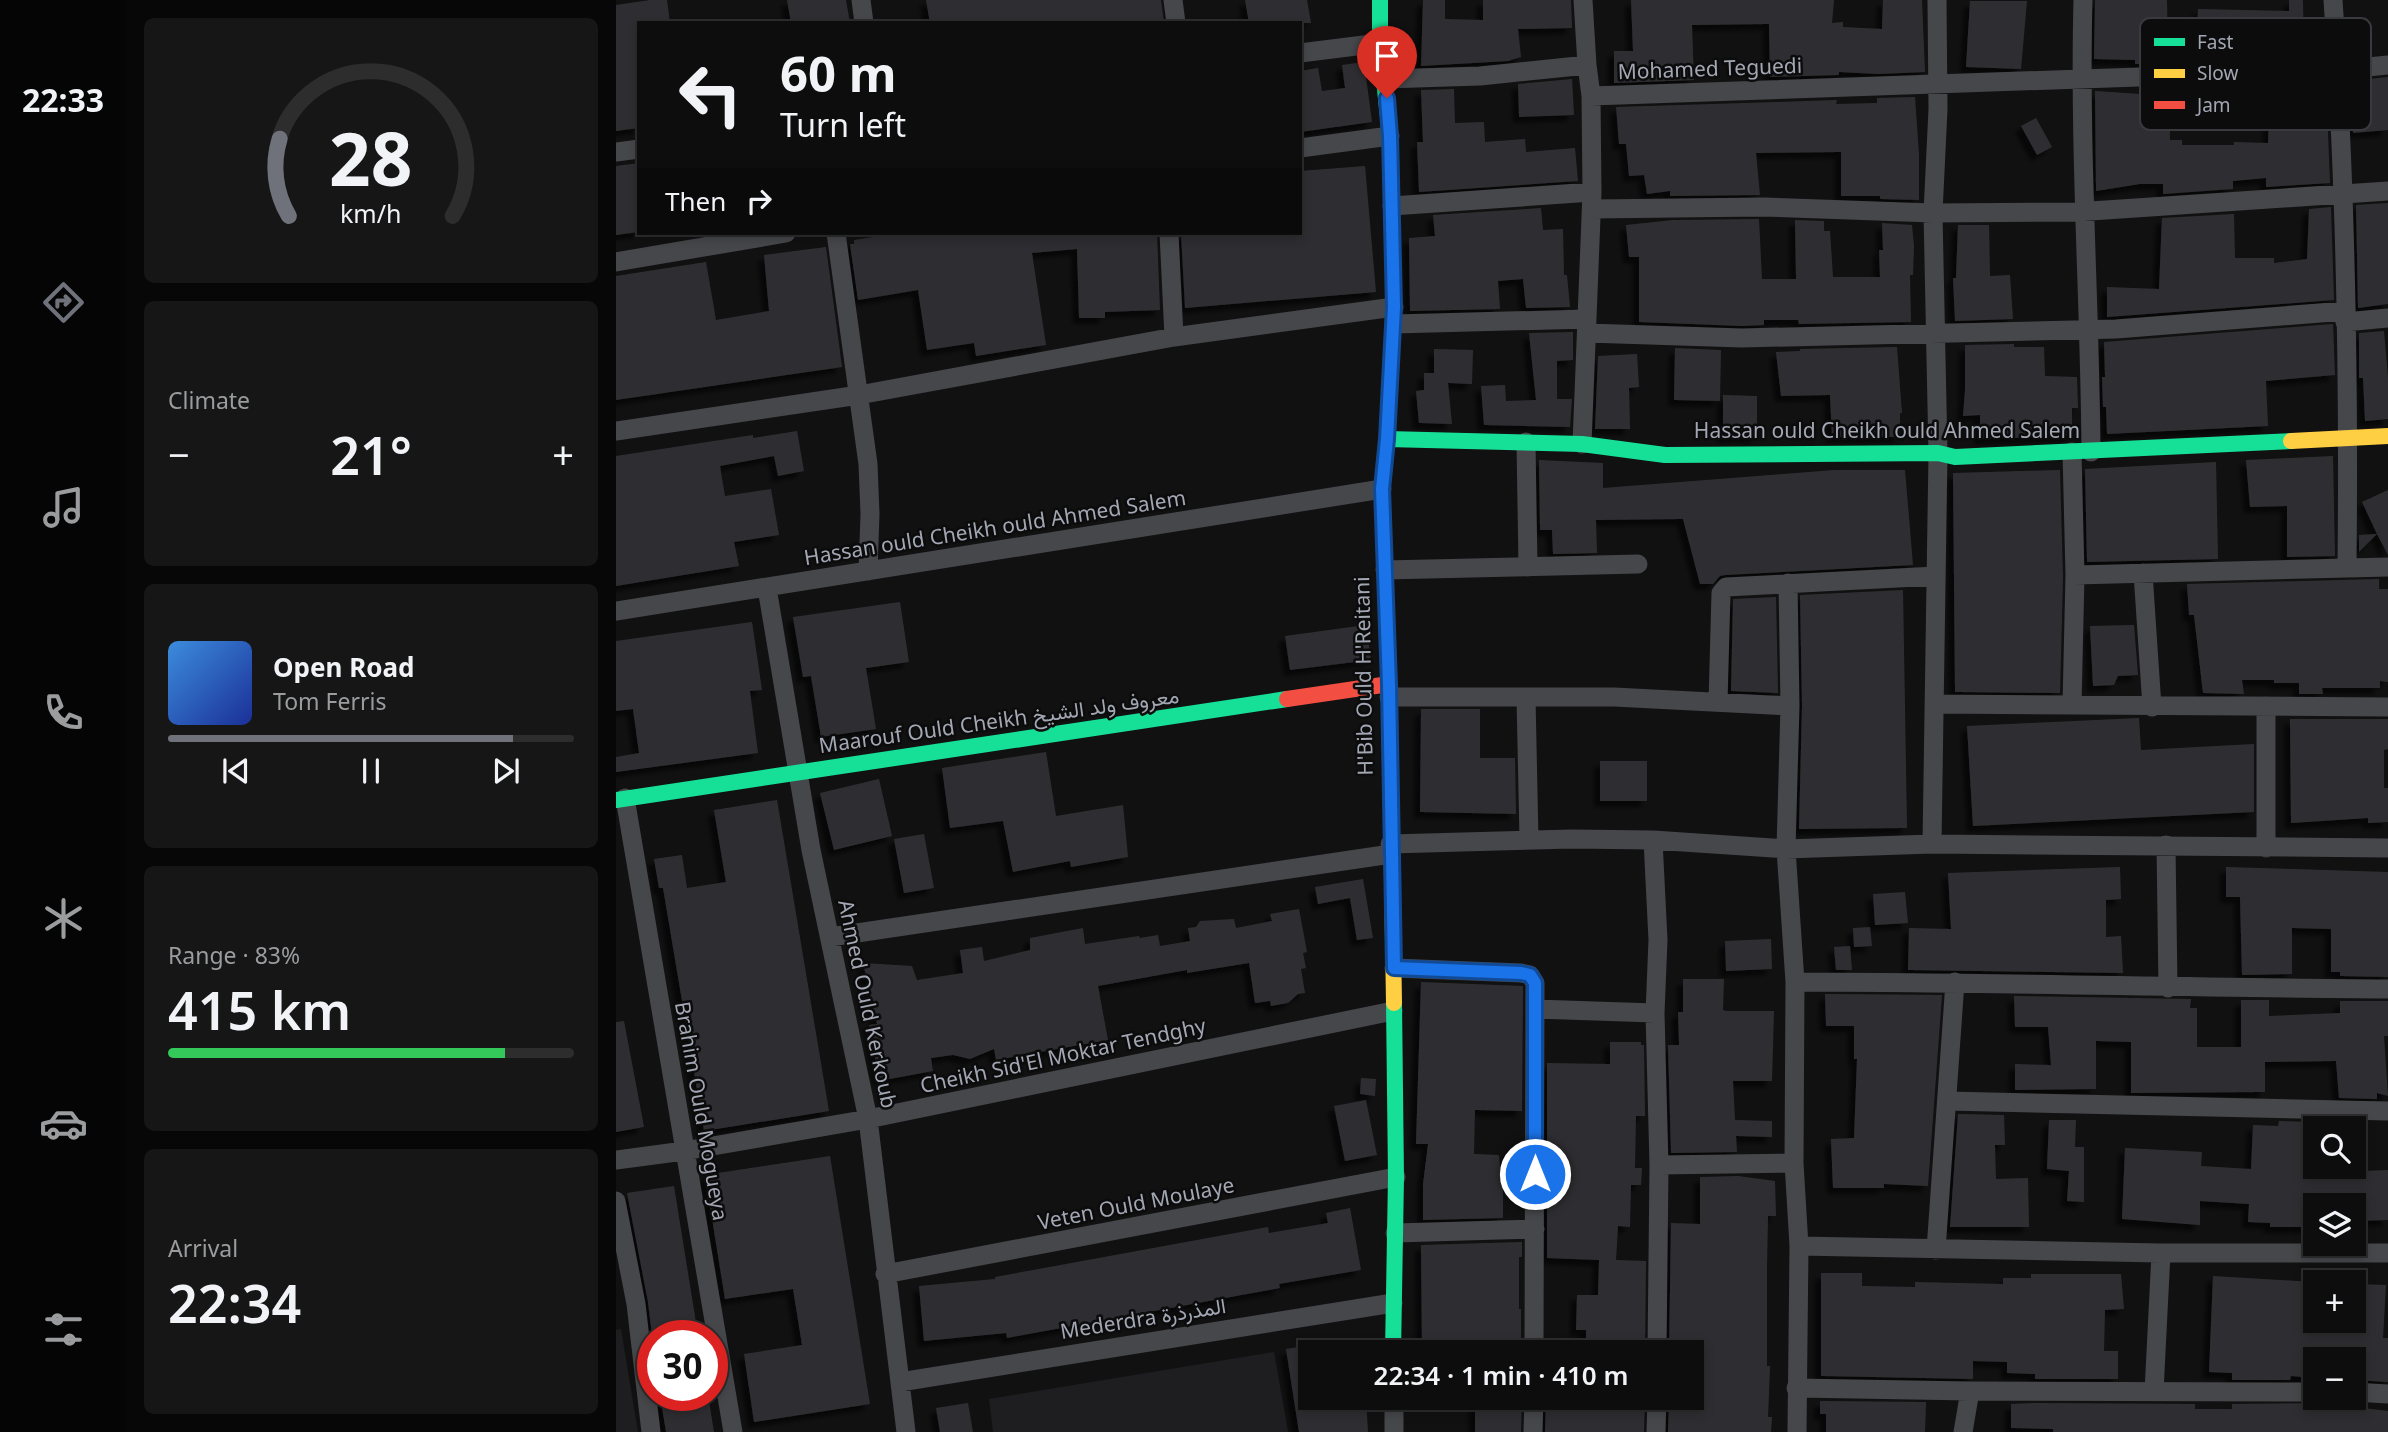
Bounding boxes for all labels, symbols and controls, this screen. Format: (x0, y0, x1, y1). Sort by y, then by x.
legend (2140, 18, 2371, 130)
pin (1357, 26, 1417, 98)
text: Fast (2197, 29, 2234, 55)
icon: arrive (1368, 37, 1406, 75)
text: 60 m (780, 40, 897, 106)
icon: left (665, 49, 756, 140)
street label: Mohamed Teguedi (1617, 51, 1803, 85)
text: Slow (2197, 60, 2238, 86)
text: 22:33 (22, 78, 104, 121)
text: Jam (2195, 92, 2231, 118)
text: Turn left (780, 103, 906, 146)
text: 28 (329, 109, 413, 208)
icon: right (740, 182, 778, 220)
text: Then (665, 183, 726, 219)
text: km/h (340, 196, 402, 230)
icon: directions (39, 278, 88, 327)
text: Climate (168, 384, 250, 416)
street label: Hassan ould Cheikh ould Ahmed Salem (1694, 416, 2080, 444)
text: 21° (330, 419, 412, 490)
text: − (168, 428, 190, 480)
text: + (552, 428, 574, 480)
icon: music (39, 483, 88, 532)
street label: Hassan ould Cheikh ould Ahmed Salem (802, 483, 1188, 571)
street label: H'Bib Ould H'Reitani (1347, 576, 1379, 776)
text: Open Road (273, 649, 415, 685)
street label: Maarouf Ould Cheikh معروف ولد الشيخ (817, 681, 1181, 760)
text: Tom Ferris (273, 685, 386, 717)
icon: phone (39, 688, 88, 737)
icon: previous (217, 752, 255, 790)
icon: pause (352, 752, 390, 790)
icon: next (487, 752, 525, 790)
icon: climate (39, 894, 88, 943)
street label: Ahmed Ould Kerkoub (832, 897, 904, 1111)
text: Range · 83% (168, 939, 300, 971)
text: 415 km (168, 974, 351, 1045)
street label: Brahim Ould Mogueya (669, 999, 735, 1223)
street label: Cheikh Sid'El Moktar Tendghy (917, 1011, 1208, 1099)
icon: car (39, 1099, 88, 1148)
map controls (2303, 1116, 2366, 1410)
button: search (2303, 1116, 2366, 1179)
position arrow (1498, 1137, 1572, 1211)
street label: Veten Ould Moulaye (1035, 1170, 1236, 1236)
button: layers (2303, 1193, 2366, 1256)
text: Arrival (168, 1232, 238, 1264)
text: 22:34 (168, 1267, 301, 1338)
button: + (2303, 1270, 2366, 1333)
street label: Mederdra المذرذرة (1058, 1291, 1228, 1345)
icon: filters (39, 1305, 88, 1354)
speed limit sign: 30 (637, 1320, 728, 1411)
button: − (2303, 1347, 2366, 1410)
text: 22:34 · 1 min · 410 m (1374, 1357, 1628, 1393)

